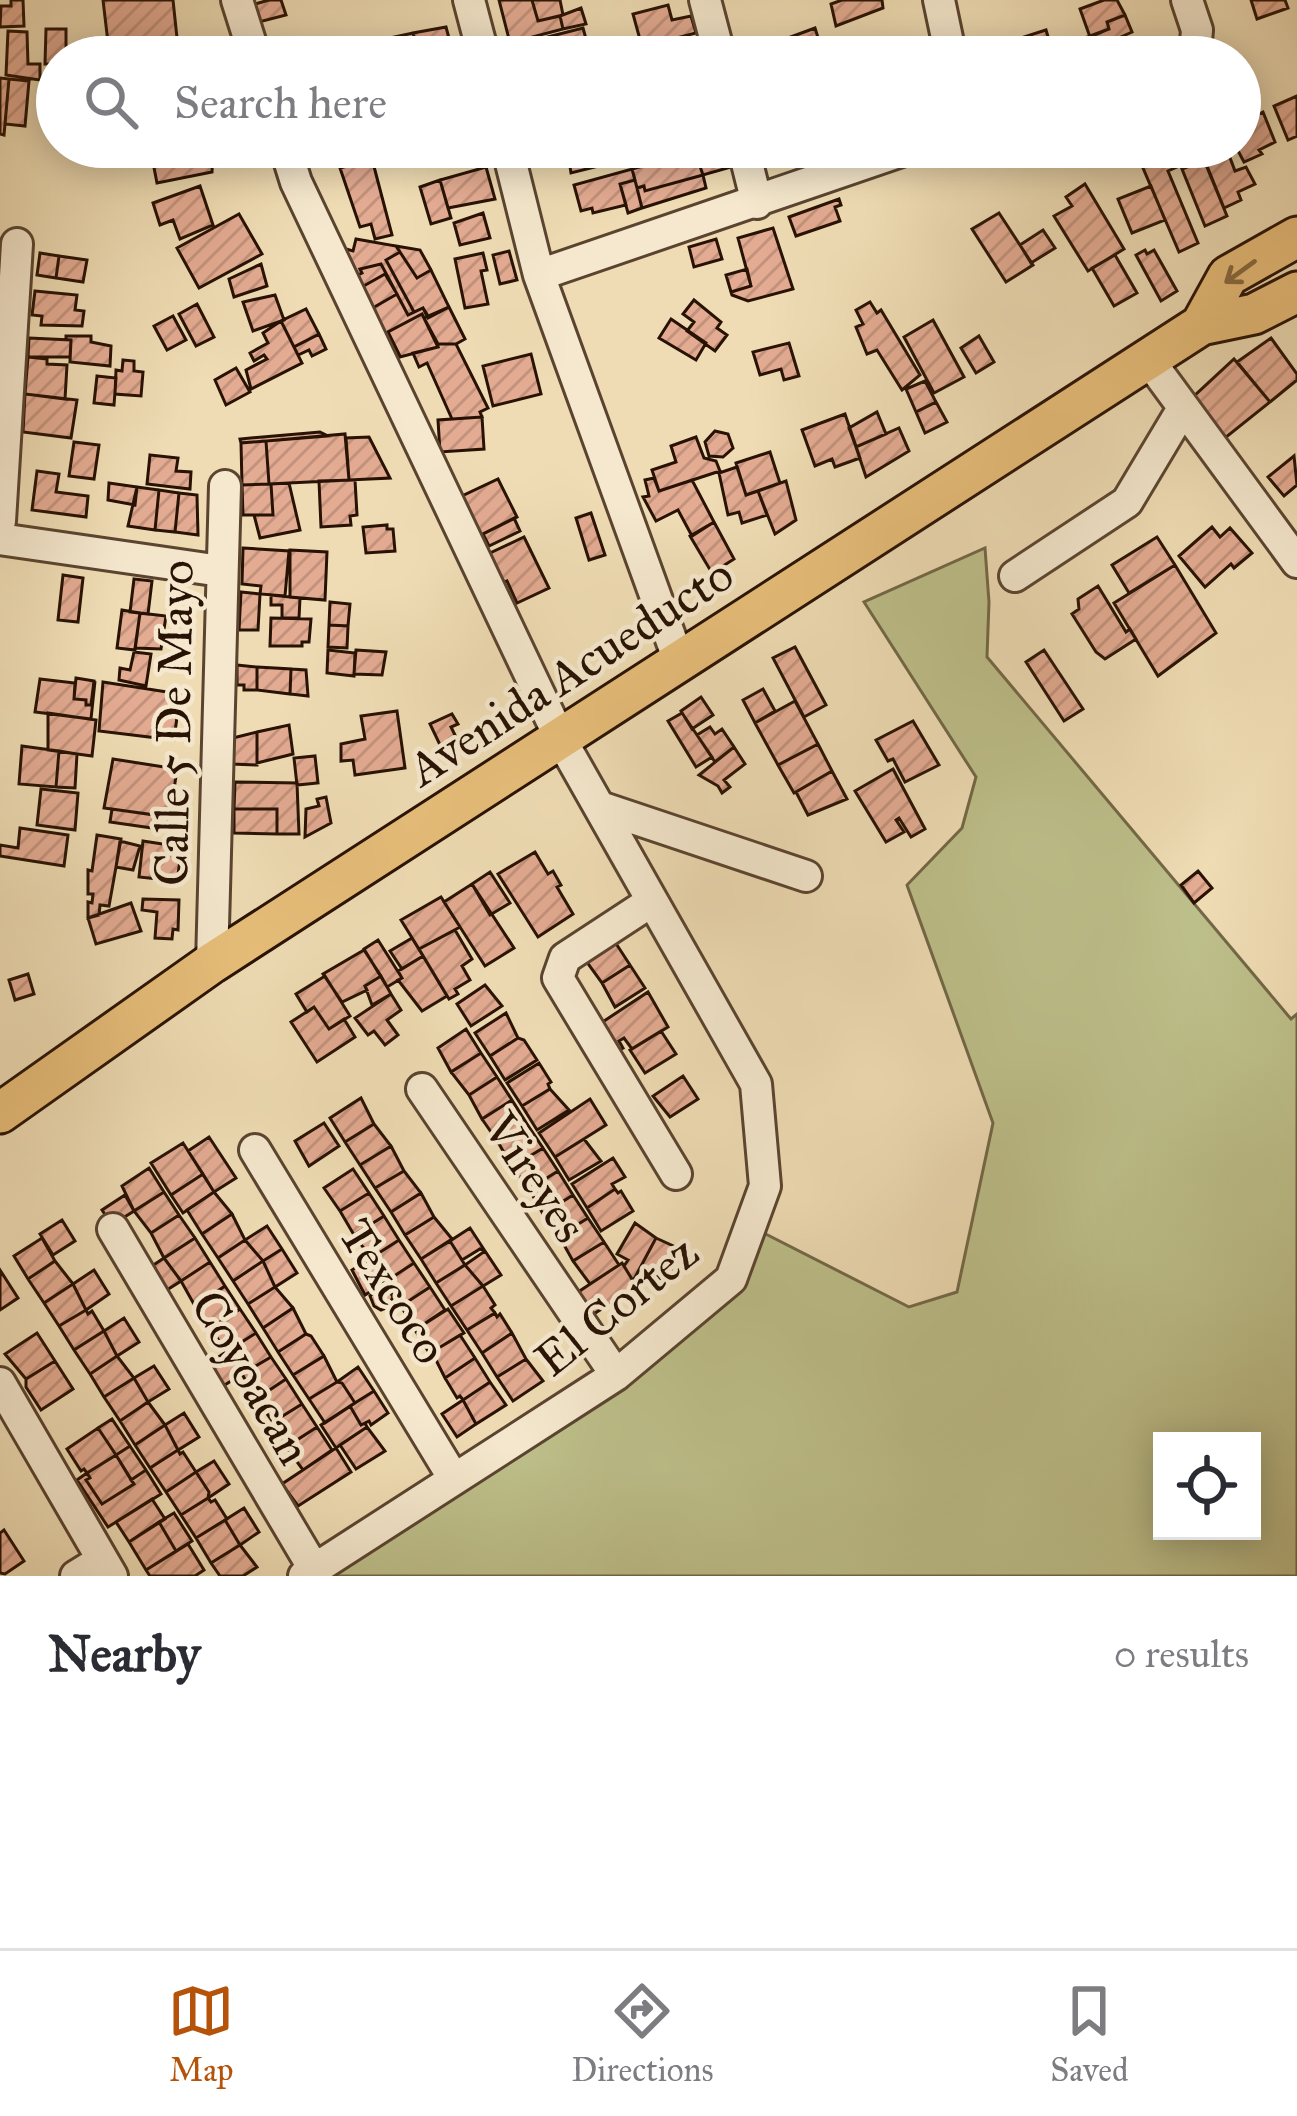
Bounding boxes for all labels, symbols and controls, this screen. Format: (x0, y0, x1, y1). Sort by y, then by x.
search box (36, 36, 1261, 168)
icon: search (78, 69, 144, 135)
text: Search here (174, 75, 387, 130)
one-way arrow (1224, 259, 1257, 284)
street label: Avenida Acueducto (395, 544, 744, 800)
street label: Calle 5 De Mayo (141, 560, 206, 886)
street label: Vireyes (470, 1101, 600, 1253)
street label: Texcoco (326, 1208, 461, 1375)
street label: El Cortez (523, 1222, 709, 1389)
street label: Coyoacan (178, 1280, 325, 1474)
map controls (1153, 1432, 1261, 1540)
button: locate (1153, 1432, 1261, 1540)
text: Nearby (48, 1623, 200, 1685)
text: 0 results (1114, 1630, 1249, 1678)
tab: Map (168, 1978, 234, 2090)
tab: Directions (571, 1978, 713, 2090)
tab: Saved (1050, 1978, 1129, 2090)

